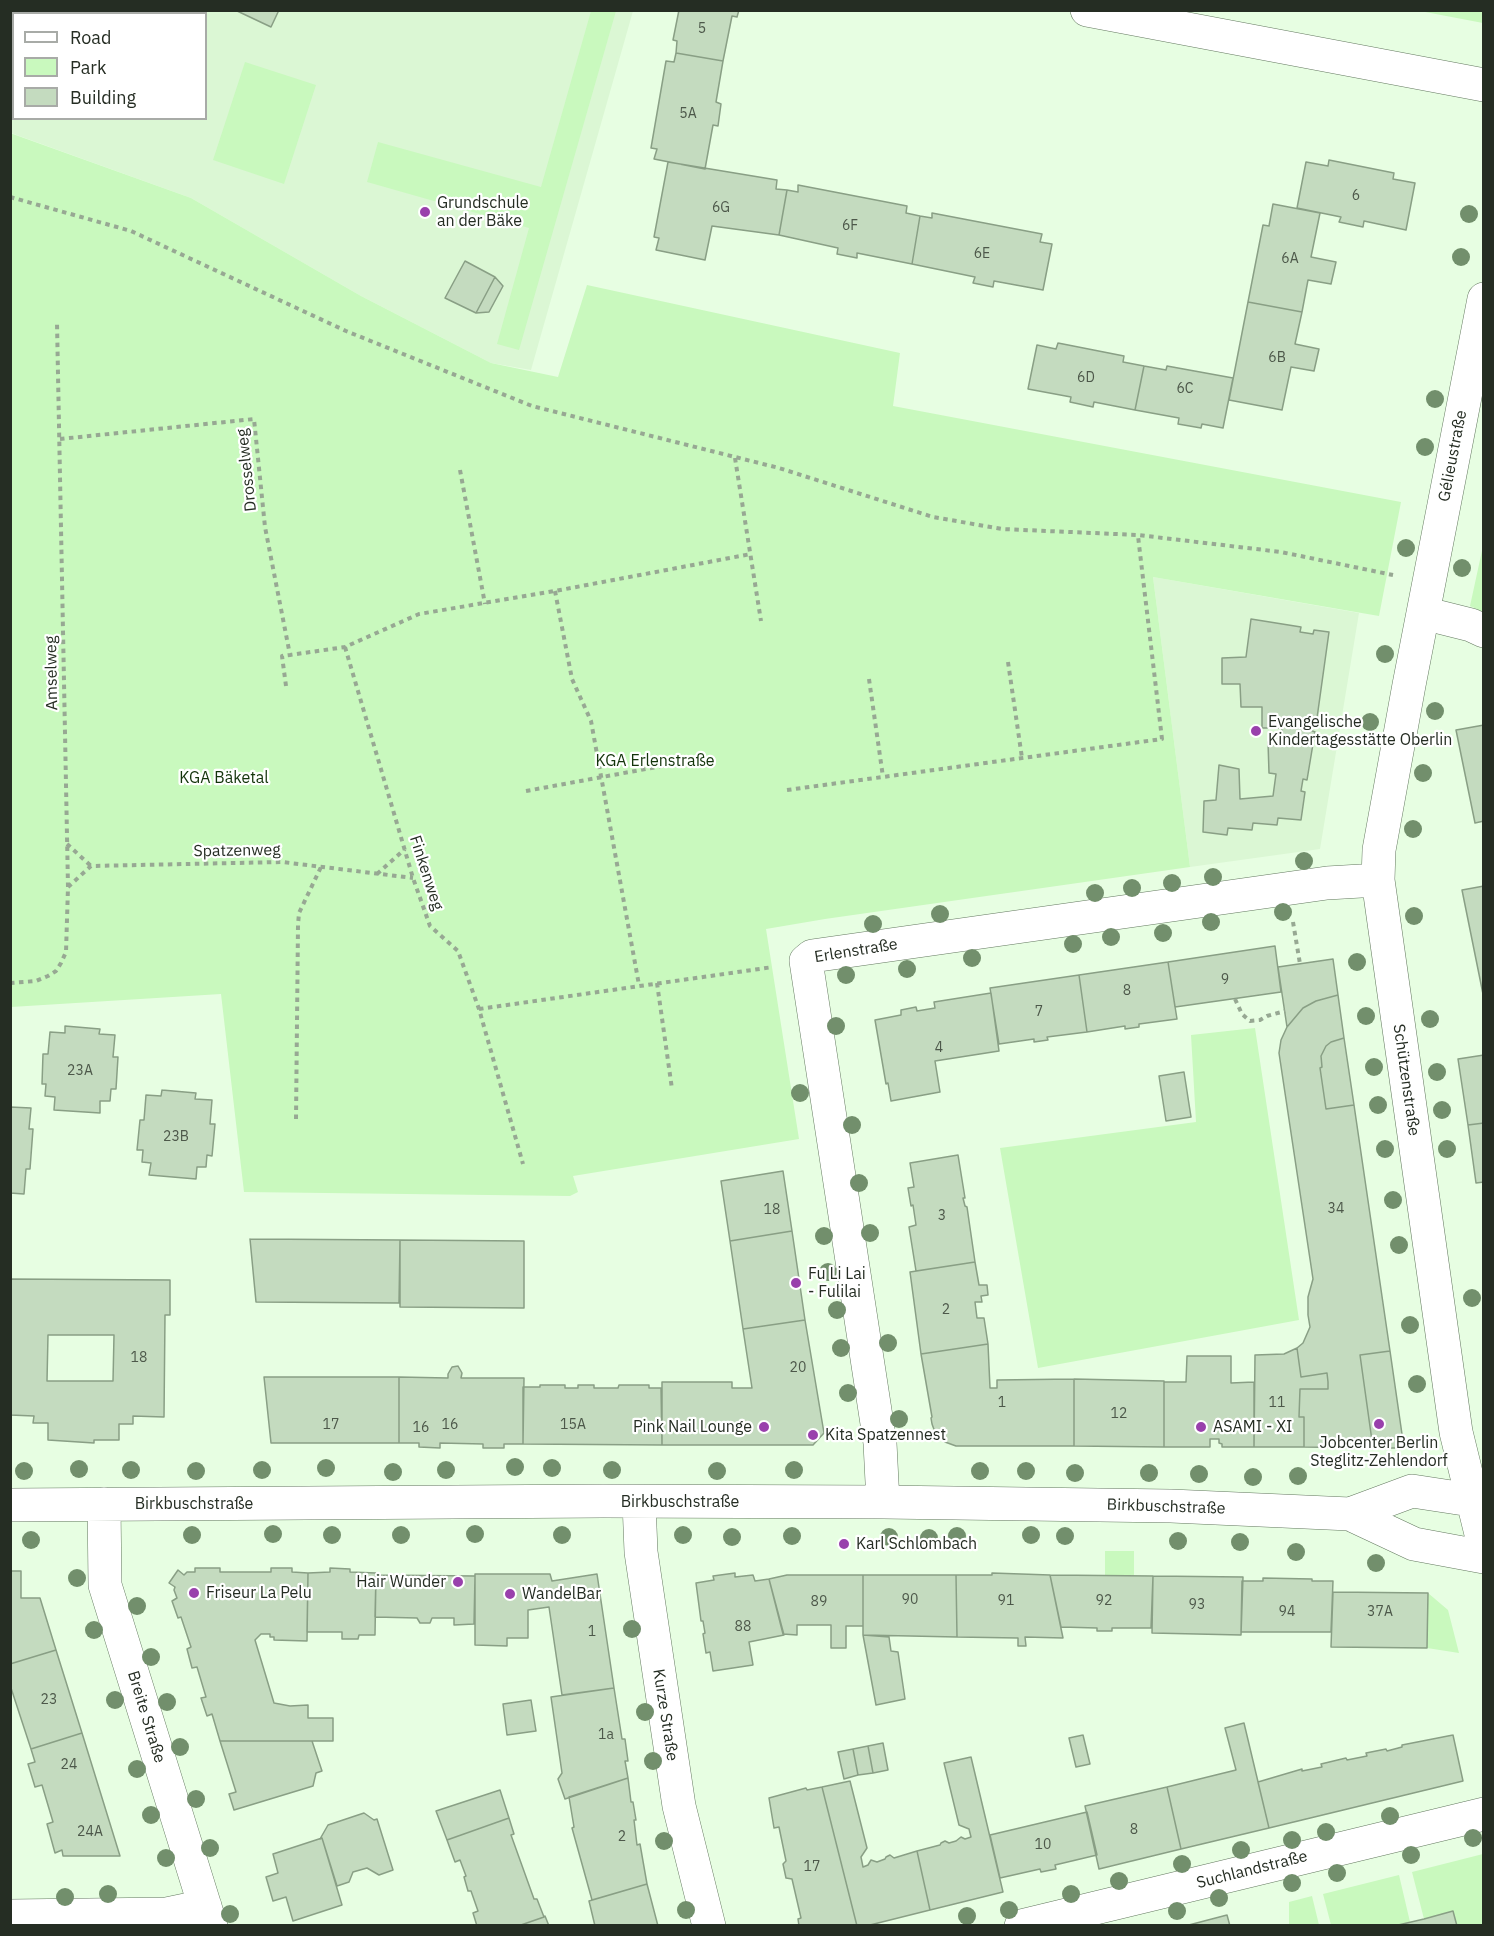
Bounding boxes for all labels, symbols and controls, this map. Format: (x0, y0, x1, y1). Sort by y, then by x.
legend (12, 12, 207, 120)
house number: 5 (698, 21, 706, 37)
text: Road (70, 26, 111, 49)
text: Park (70, 56, 106, 79)
text: Building (70, 86, 136, 109)
house number: 5A (679, 106, 697, 122)
house number: 6 (1352, 188, 1360, 204)
place label: Grundschule an der Bäke (437, 193, 529, 231)
house number: 6G (712, 200, 730, 216)
marker: Grundschule an der Bäke (418, 205, 432, 219)
house number: 6F (842, 218, 858, 234)
house number: 6E (974, 246, 990, 262)
house number: 6A (1281, 251, 1299, 267)
house number: 6B (1268, 350, 1286, 366)
house number: 6D (1077, 370, 1095, 386)
house number: 6C (1176, 381, 1194, 397)
street label: Gélieustraße (1435, 409, 1471, 503)
street label: Drosselweg (233, 427, 261, 513)
street label: Amselweg (42, 636, 62, 710)
place label: Evangelische Kindertagesstätte Oberlin (1268, 712, 1452, 750)
marker: Evangelische Kindertagesstätte Oberlin (1249, 724, 1263, 738)
park label: KGA Erlenstraße (596, 751, 714, 771)
park label: KGA Bäketal (179, 768, 269, 788)
street label: Finkenweg (405, 833, 447, 913)
street label: Spatzenweg (193, 841, 281, 861)
street label: Erlenstraße (813, 935, 899, 967)
house number: 9 (1221, 972, 1229, 988)
house number: 8 (1123, 983, 1131, 999)
house number: 7 (1035, 1004, 1043, 1020)
street label: Schützenstraße (1389, 1023, 1423, 1137)
house number: 4 (935, 1040, 943, 1056)
house number: 23A (67, 1063, 93, 1079)
house number: 23B (163, 1129, 189, 1145)
house number: 34 (1328, 1201, 1344, 1217)
house number: 18 (764, 1202, 780, 1218)
house number: 3 (938, 1208, 946, 1224)
place label: Fu Li Lai - Fulilai (808, 1264, 866, 1302)
marker: Fu Li Lai - Fulilai (789, 1276, 803, 1290)
house number: 2 (942, 1302, 950, 1318)
house number: 18 (131, 1350, 147, 1366)
house number: 20 (790, 1360, 806, 1376)
house number: 1 (998, 1395, 1006, 1411)
house number: 11 (1269, 1395, 1285, 1411)
house number: 12 (1111, 1406, 1127, 1422)
house number: 17 (323, 1417, 339, 1433)
house number: 16 (442, 1417, 458, 1433)
house number: 15A (560, 1417, 586, 1433)
place label: Pink Nail Lounge (633, 1417, 752, 1437)
place label: ASAMI - XI (1213, 1417, 1292, 1437)
marker: Jobcenter Berlin Steglitz-Zehlendorf (1372, 1417, 1386, 1431)
house number: 16 (413, 1420, 429, 1436)
marker: Pink Nail Lounge (757, 1420, 771, 1434)
marker: ASAMI - XI (1194, 1420, 1208, 1434)
place label: Kita Spatzennest (825, 1425, 946, 1445)
marker: Kita Spatzennest (806, 1428, 820, 1442)
place label: Jobcenter Berlin Steglitz-Zehlendorf (1310, 1433, 1448, 1471)
street label: Birkbuschstraße (621, 1492, 739, 1512)
street label: Birkbuschstraße (135, 1494, 253, 1514)
street label: Birkbuschstraße (1106, 1495, 1226, 1519)
place label: Karl Schlombach (856, 1534, 977, 1554)
marker: Karl Schlombach (837, 1537, 851, 1551)
place label: Hair Wunder (356, 1572, 446, 1592)
marker: Hair Wunder (451, 1575, 465, 1589)
place label: Friseur La Pelu (206, 1583, 312, 1603)
place label: WandelBar (522, 1584, 601, 1604)
marker: Friseur La Pelu (187, 1586, 201, 1600)
marker: WandelBar (503, 1587, 517, 1601)
house number: 90 (902, 1592, 918, 1608)
house number: 91 (998, 1593, 1014, 1609)
house number: 92 (1096, 1593, 1112, 1609)
house number: 89 (811, 1594, 827, 1610)
house number: 93 (1189, 1597, 1205, 1613)
house number: 94 (1279, 1604, 1295, 1620)
house number: 37A (1367, 1604, 1393, 1620)
house number: 88 (735, 1619, 751, 1635)
house number: 1 (588, 1624, 596, 1640)
street label: Kurze Straße (648, 1668, 682, 1762)
street label: Breite Straße (123, 1669, 169, 1765)
house number: 23 (41, 1692, 57, 1708)
house number: 1a (598, 1727, 614, 1743)
house number: 24 (61, 1757, 77, 1773)
house number: 8 (1130, 1822, 1138, 1838)
house number: 24A (77, 1824, 103, 1840)
house number: 2 (618, 1829, 626, 1845)
house number: 10 (1035, 1837, 1051, 1853)
street label: Suchlandstraße (1195, 1847, 1309, 1893)
house number: 17 (804, 1859, 820, 1875)

